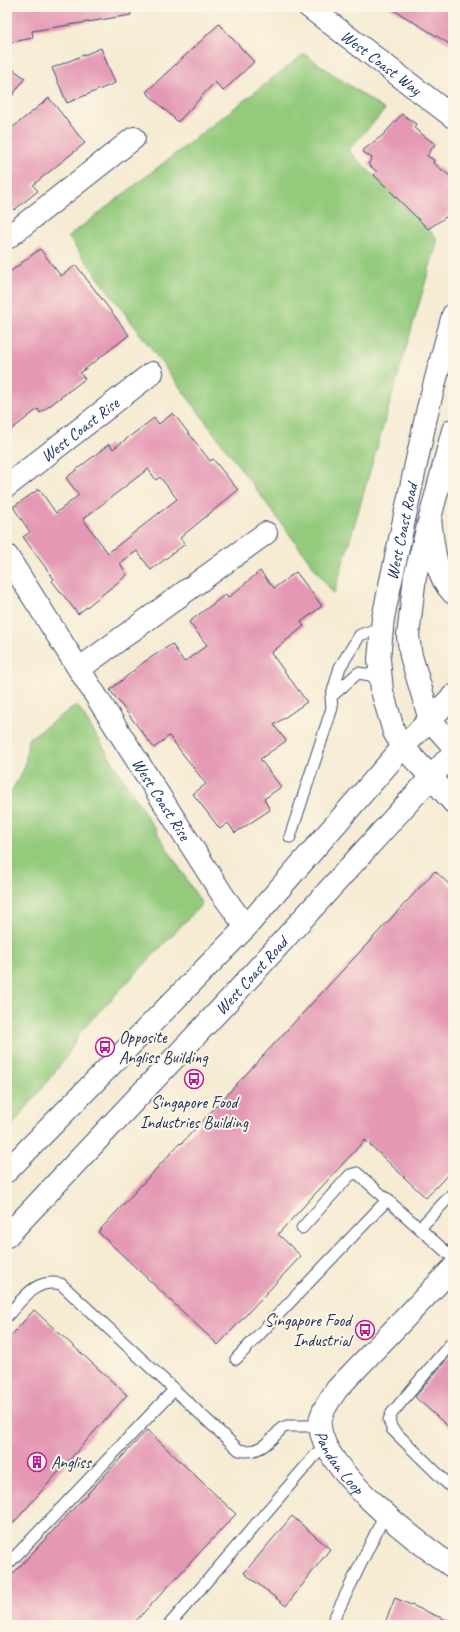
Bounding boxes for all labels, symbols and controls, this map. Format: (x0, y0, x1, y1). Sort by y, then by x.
street label: West Coast Way (337, 25, 426, 101)
street label: West Coast Rise (37, 392, 124, 467)
street label: West Coast Road (381, 478, 423, 582)
street label: West Coast Rise (127, 754, 196, 846)
street label: West Coast Road (211, 930, 295, 1019)
place label: Opposite Angliss Building (119, 1027, 209, 1068)
bus stop icon: Opposite Angliss Building (94, 1036, 116, 1058)
bus stop icon: Singapore Food Industries Building (183, 1068, 205, 1090)
place label: Singapore Food Industries Building (140, 1092, 249, 1133)
place label: Singapore Food Industrial (264, 1310, 354, 1351)
bus stop icon: Singapore Food Industrial (354, 1319, 376, 1341)
street label: Pandan Loop (310, 1428, 370, 1500)
building icon: Angliss (26, 1451, 48, 1473)
place label: Angliss (51, 1452, 92, 1473)

